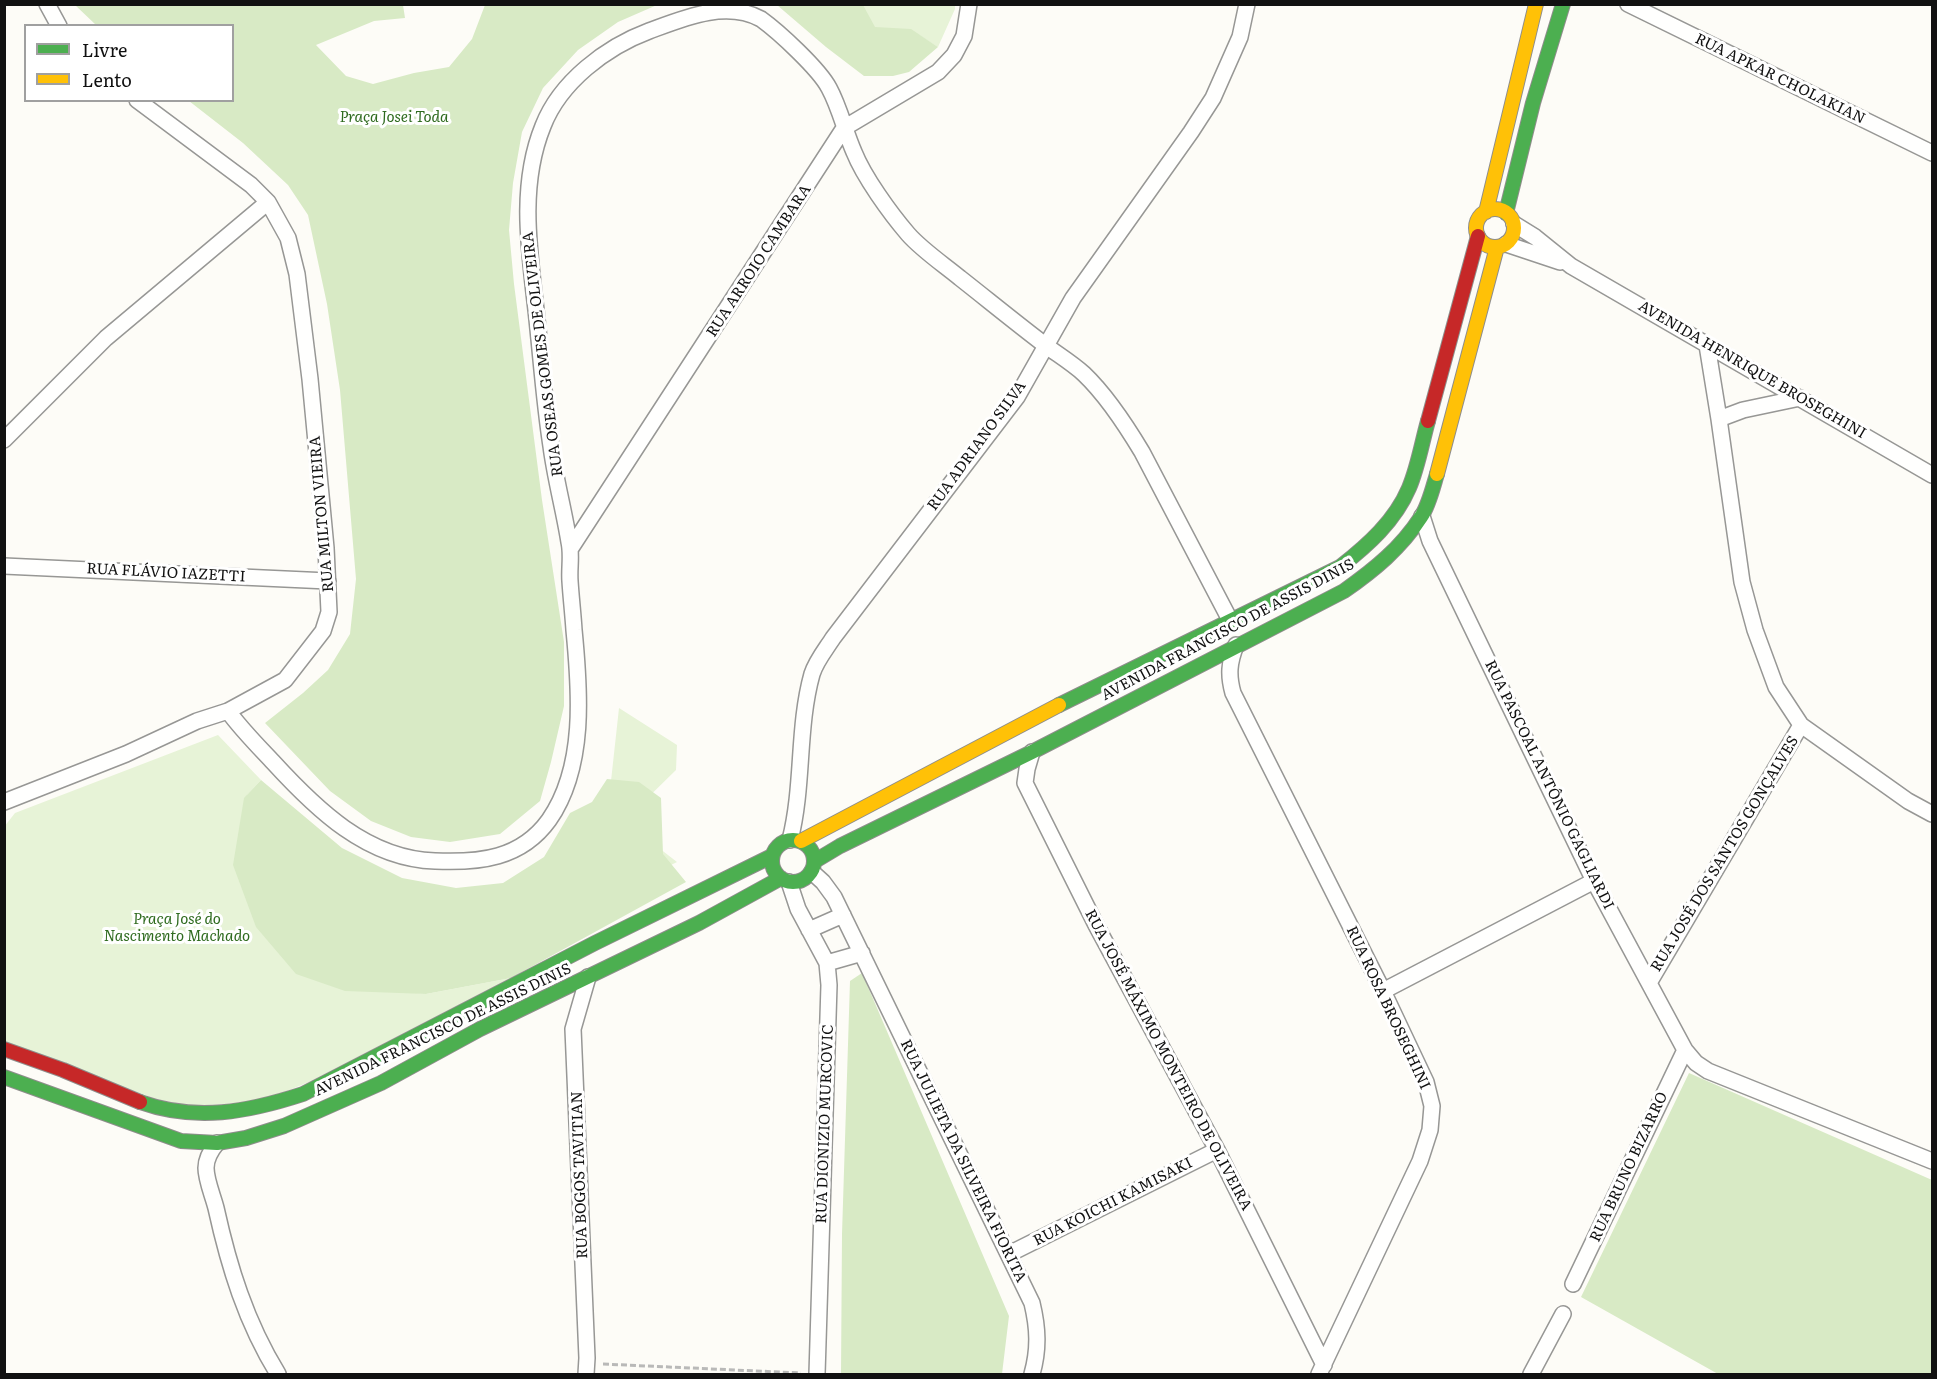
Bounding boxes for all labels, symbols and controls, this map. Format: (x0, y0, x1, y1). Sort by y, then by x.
legend (24, 24, 234, 102)
street label: RUA APKAR CHOLAKIAN (1692, 30, 1868, 128)
text: Livre (82, 36, 127, 63)
text: Lento (82, 66, 132, 93)
park label: Praça Josei Toda (339, 109, 449, 127)
street label: RUA ARROIO CAMBARA (703, 181, 815, 341)
street label: RUA OSEAS GOMES DE OLIVEIRA (519, 230, 567, 478)
street label: AVENIDA HENRIQUE BROSEGHINI (1635, 297, 1869, 443)
street label: RUA ADRIANO SILVA (924, 378, 1030, 514)
street label: RUA MILTON VIEIRA (306, 435, 338, 593)
street label: AVENIDA FRANCISCO DE ASSIS DINIS (1099, 555, 1357, 705)
street label: RUA FLÁVIO IAZETTI (86, 560, 246, 586)
street label: RUA PASCOAL ANTÔNIO GAGLIARDI (1481, 657, 1617, 913)
street label: RUA JOSÉ DOS SANTOS GONÇALVES (1647, 733, 1803, 975)
street label: RUA JOSÉ MÁXIMO MONTEIRO DE OLIVEIRA (1081, 906, 1255, 1214)
park label: Praça José do Nascimento Machado (104, 911, 250, 946)
street label: RUA ROSA BROSEGHINI (1342, 923, 1434, 1093)
street label: AVENIDA FRANCISCO DE ASSIS DINIS (312, 960, 574, 1100)
street label: RUA DIONIZIO MURCOVIC (813, 1024, 837, 1224)
street label: RUA JULIETA DA SILVEIRA FIORITA (896, 1037, 1030, 1285)
street label: RUA BRUNO BIZARRO (1586, 1089, 1672, 1245)
street label: RUA BOGOS TAVITIAN (568, 1091, 592, 1259)
street label: RUA KOICHI KAMISAKI (1030, 1154, 1196, 1250)

